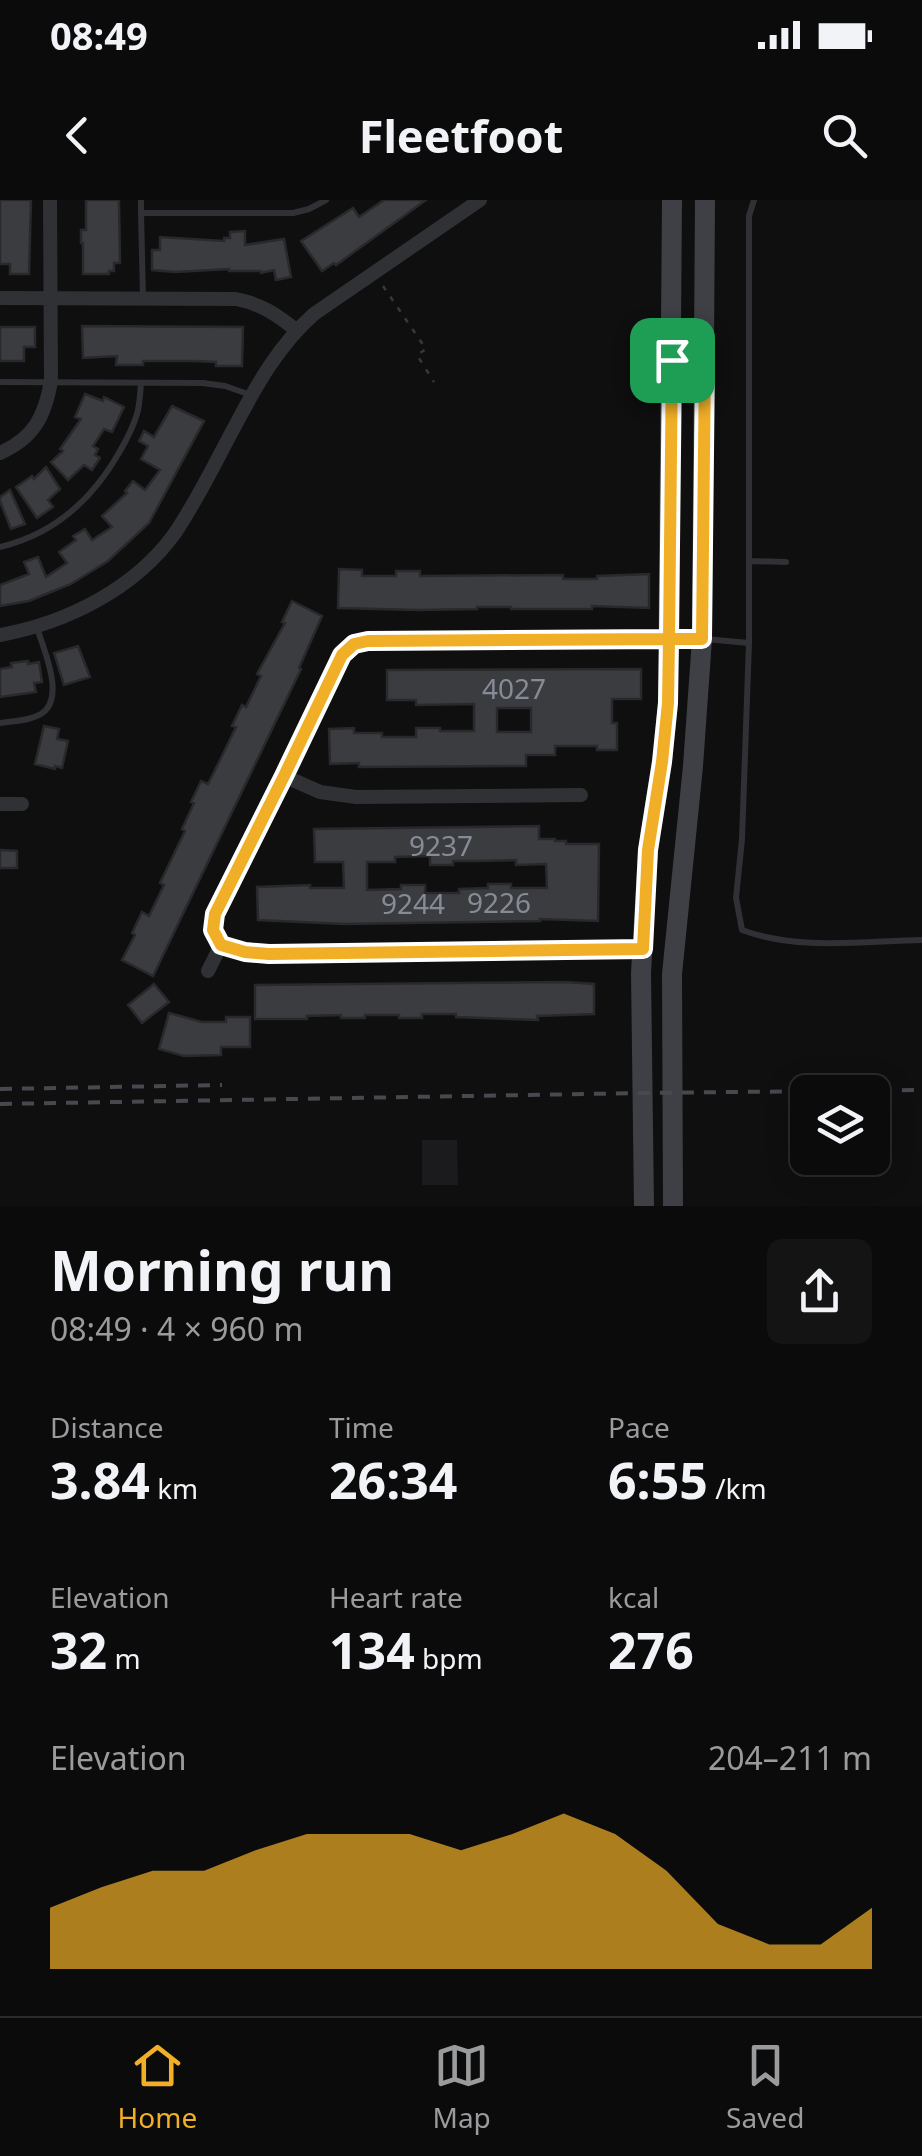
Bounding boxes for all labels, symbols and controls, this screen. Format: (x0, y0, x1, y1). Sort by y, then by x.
text: 08:49 (50, 9, 148, 61)
text: Fleetfoot (359, 105, 563, 166)
icon: back (50, 108, 105, 163)
icon: search (817, 108, 872, 163)
pin (630, 318, 715, 403)
icon: arrive (645, 333, 700, 388)
house number: 4027 (482, 669, 546, 707)
house number: 9237 (409, 826, 473, 864)
house number: 9226 (467, 883, 531, 921)
house number: 9244 (381, 884, 445, 922)
map controls (790, 1075, 890, 1175)
button: layers (790, 1075, 890, 1175)
text: Morning run (50, 1232, 394, 1307)
button: share (767, 1239, 872, 1344)
text: 08:49 · 4 × 960 m (50, 1307, 303, 1350)
text: Distance (50, 1408, 163, 1446)
text: Time (329, 1408, 394, 1446)
text: Pace (608, 1408, 670, 1446)
text: 3.84 (50, 1446, 150, 1514)
text: 26:34 (329, 1446, 457, 1514)
text: 6:55 (608, 1446, 708, 1514)
text: km (150, 1469, 198, 1507)
text: /km (708, 1469, 767, 1507)
text: Elevation (50, 1578, 170, 1616)
text: Heart rate (329, 1578, 463, 1616)
text: kcal (608, 1578, 659, 1616)
text: 32 (50, 1616, 107, 1684)
text: 134 (329, 1616, 415, 1684)
text: 276 (608, 1616, 694, 1684)
text: m (107, 1639, 141, 1677)
text: bpm (415, 1639, 483, 1677)
text: Elevation (50, 1736, 187, 1779)
text: 204–211 m (708, 1736, 872, 1779)
tab: Home (118, 2038, 197, 2136)
tab: Map (433, 2038, 491, 2136)
tab: Saved (726, 2038, 804, 2136)

